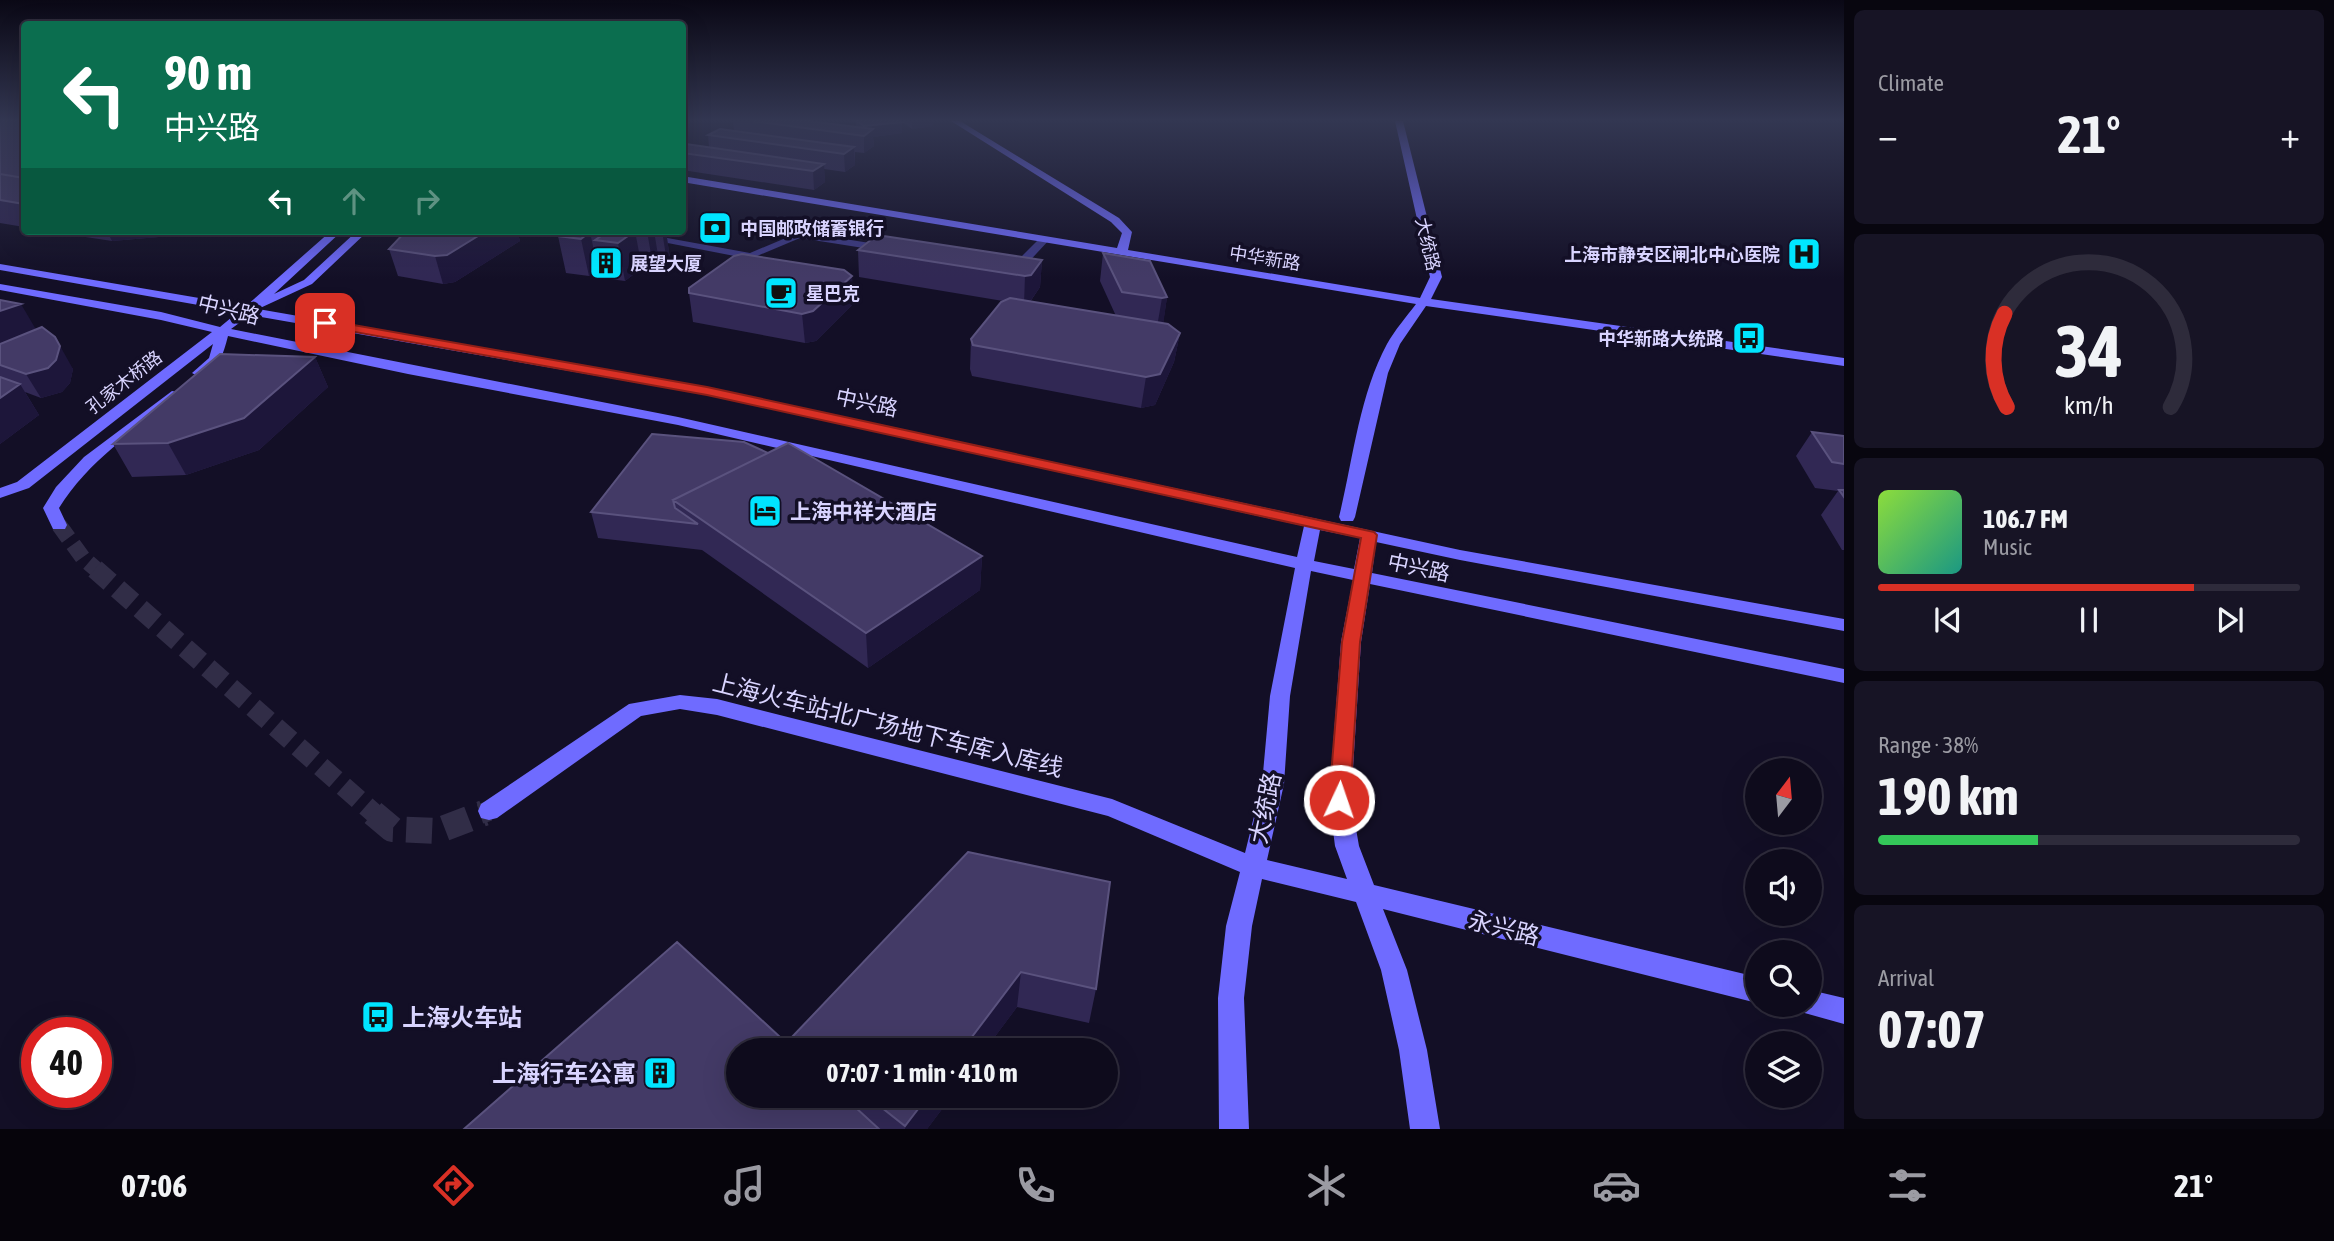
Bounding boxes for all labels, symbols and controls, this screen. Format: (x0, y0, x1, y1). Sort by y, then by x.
text: 90 m (164, 44, 252, 100)
icon: left (49, 49, 140, 140)
text: Climate (1878, 70, 1944, 96)
text: 21° (2057, 104, 2121, 164)
text: 中兴路 (164, 109, 260, 146)
text: − (1878, 113, 1898, 156)
text: + (2280, 113, 2300, 156)
icon: left (262, 182, 300, 220)
icon: ahead (335, 182, 373, 220)
icon: right (408, 182, 446, 220)
bank icon: 中国邮政储蓄银行 (696, 209, 734, 247)
street label: 大统路 (1412, 215, 1444, 273)
place label: 中国邮政储蓄银行 (740, 218, 884, 239)
hospital icon: 上海市静安区闸北中心医院 (1785, 235, 1823, 273)
street label: 中华新路 (1228, 242, 1302, 274)
building icon: 展望大厦 (587, 244, 625, 282)
place label: 上海市静安区闸北中心医院 (1564, 244, 1780, 265)
place label: 展望大厦 (630, 253, 702, 274)
cafe icon: 星巴克 (762, 274, 800, 312)
place label: 星巴克 (806, 283, 860, 304)
street label: 中兴路 (196, 290, 262, 328)
pin (295, 293, 355, 353)
icon: arrive (306, 304, 344, 342)
text: 34 (2055, 309, 2123, 392)
bus stop icon: 中华新路大统路 (1730, 319, 1768, 357)
place label: 中华新路大统路 (1598, 328, 1724, 349)
street label: 孔家木桥路 (82, 346, 166, 418)
street label: 中兴路 (834, 384, 900, 420)
text: km/h (2064, 390, 2114, 418)
hotel icon: 上海中祥大酒店 (746, 492, 784, 530)
place label: 上海中祥大酒店 (790, 499, 937, 523)
text: 106.7 FM (1983, 504, 2068, 534)
text: Music (1983, 534, 2031, 560)
street label: 中兴路 (1386, 549, 1452, 585)
icon: previous (1929, 601, 1967, 639)
icon: pause (2070, 601, 2108, 639)
icon: next (2211, 601, 2249, 639)
street label: 上海火车站北广场地下车库入库线 (710, 668, 1066, 782)
text: Range · 38% (1878, 732, 1978, 758)
north arrow (1745, 758, 1822, 835)
map controls (1745, 758, 1822, 1108)
position arrow (1302, 763, 1376, 837)
text: 190 km (1878, 766, 2019, 826)
street label: 大统路 (1244, 770, 1286, 846)
button: sound (1745, 849, 1822, 926)
street label: 永兴路 (1466, 906, 1542, 950)
button: search (1745, 940, 1822, 1017)
text: Arrival (1878, 965, 1934, 991)
bus stop icon: 上海火车站 (359, 998, 397, 1036)
text: 07:07 (1878, 999, 1986, 1059)
place label: 上海火车站 (402, 1004, 522, 1031)
speed limit sign: 40 (21, 1017, 112, 1108)
button: layers (1745, 1031, 1822, 1108)
building icon: 上海行车公寓 (641, 1054, 679, 1092)
text: 07:07 · 1 min · 410 m (826, 1058, 1018, 1088)
place label: 上海行车公寓 (492, 1060, 636, 1087)
icon: directions (429, 1161, 478, 1210)
icon: music (720, 1161, 769, 1210)
icon: phone (1011, 1161, 1060, 1210)
icon: climate (1302, 1161, 1351, 1210)
icon: car (1592, 1161, 1641, 1210)
icon: filters (1883, 1161, 1932, 1210)
text: 07:06 (121, 1167, 187, 1204)
text: 21° (2174, 1167, 2213, 1204)

